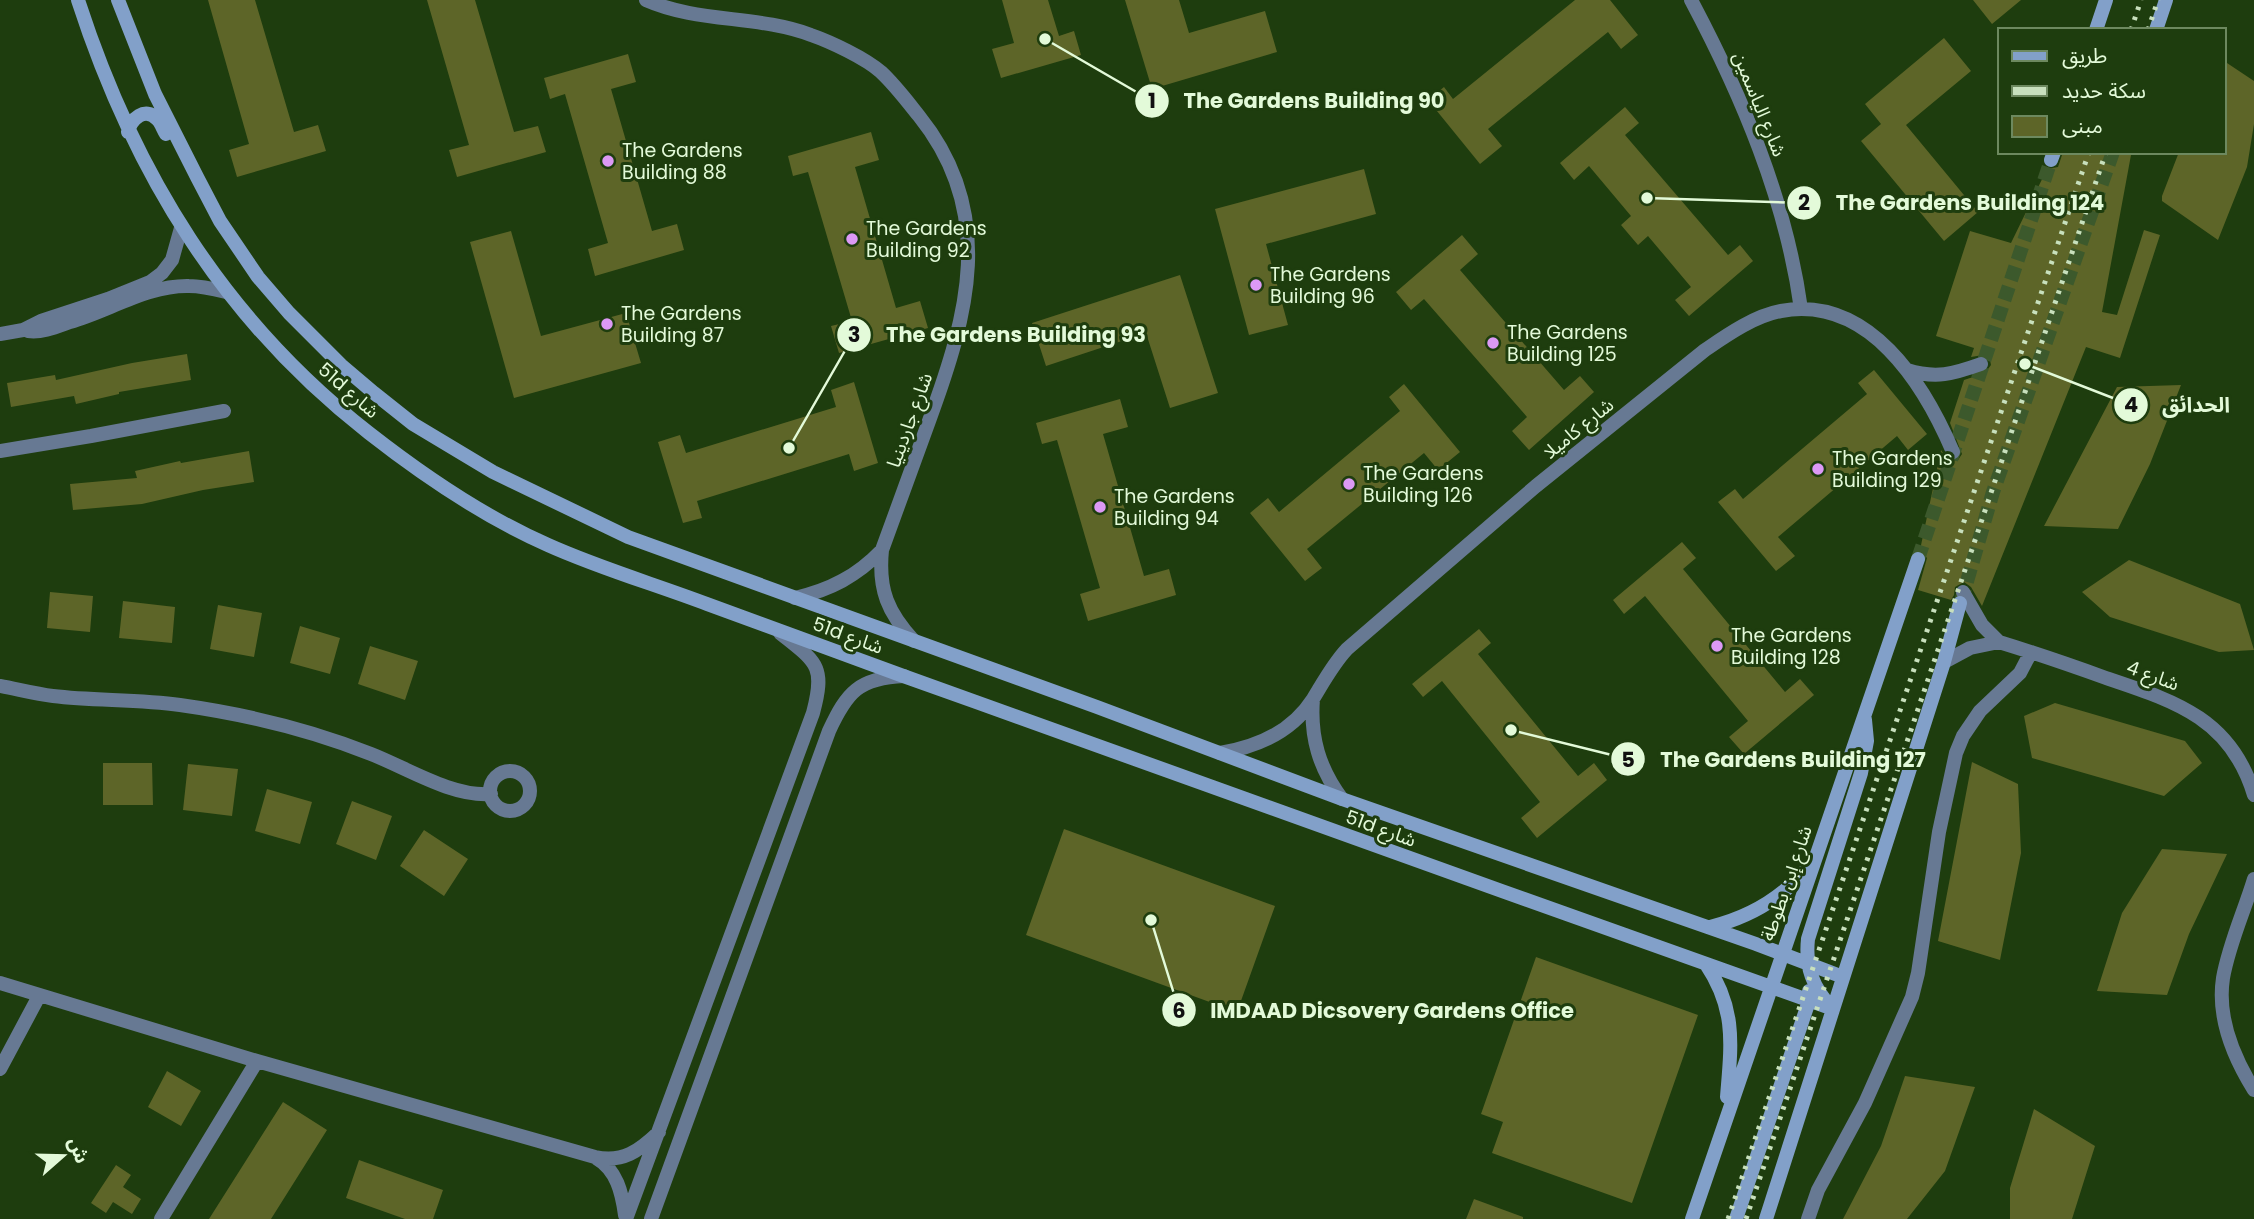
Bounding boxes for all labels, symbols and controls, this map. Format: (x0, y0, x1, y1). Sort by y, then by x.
legend (1998, 28, 2226, 154)
text: طريق (2062, 41, 2107, 70)
street label: شارع الياسمين (1726, 48, 1793, 161)
text: سكة حديد (2062, 76, 2146, 105)
callout: The Gardens Building 90 (1134, 80, 1458, 122)
text: 1 (1148, 86, 1156, 115)
text: The Gardens Building 90 (1183, 86, 1445, 115)
text: مبنى (2062, 111, 2103, 140)
place label: The Gardens Building 88 (622, 137, 743, 186)
marker: The Gardens Building 88 (600, 153, 616, 169)
callout: The Gardens Building 124 (1787, 182, 2118, 224)
text: 2 (1798, 188, 1810, 217)
text: The Gardens Building 124 (1836, 188, 2104, 217)
place label: The Gardens Building 92 (866, 215, 987, 264)
marker: The Gardens Building 92 (844, 231, 860, 247)
place label: The Gardens Building 96 (1270, 261, 1391, 310)
marker: The Gardens Building 96 (1248, 277, 1264, 293)
place label: The Gardens Building 87 (621, 300, 742, 349)
callout: The Gardens Building 93 (837, 314, 1160, 356)
marker: The Gardens Building 87 (599, 316, 615, 332)
place label: The Gardens Building 125 (1507, 319, 1628, 368)
text: 3 (848, 320, 860, 349)
text: The Gardens Building 93 (886, 320, 1146, 349)
marker: The Gardens Building 125 (1485, 335, 1501, 351)
street label: 51d شارع (312, 356, 385, 425)
street label: شارع جاردينيا (880, 369, 939, 471)
callout: الحدائق (2113, 384, 2244, 426)
text: 4 (2124, 390, 2138, 419)
text: الحدائق (2162, 390, 2230, 419)
street label: شارع كاميلا (1537, 391, 1619, 465)
place label: The Gardens Building 129 (1832, 445, 1953, 494)
place label: The Gardens Building 126 (1363, 460, 1484, 509)
marker: The Gardens Building 129 (1810, 461, 1826, 477)
marker: The Gardens Building 126 (1341, 476, 1357, 492)
place label: The Gardens Building 94 (1114, 483, 1235, 532)
marker: The Gardens Building 94 (1092, 499, 1108, 515)
street label: 51d شارع (809, 610, 887, 661)
place label: The Gardens Building 128 (1731, 622, 1852, 671)
marker: The Gardens Building 128 (1709, 638, 1725, 654)
street label: شارع 4 (2123, 654, 2183, 697)
callout: The Gardens Building 127 (1611, 738, 1939, 780)
text: 5 (1621, 745, 1635, 774)
text: The Gardens Building 127 (1660, 745, 1926, 774)
street label: 51d شارع (1342, 803, 1420, 854)
street label: شارع إبن بطوطة (1754, 822, 1819, 944)
callout: IMDAAD Dicsovery Gardens Office (1161, 989, 1588, 1031)
text: 6 (1172, 996, 1186, 1025)
text: IMDAAD Dicsovery Gardens Office (1210, 996, 1574, 1025)
north arrow (28, 1121, 98, 1191)
text: ش (61, 1134, 96, 1167)

